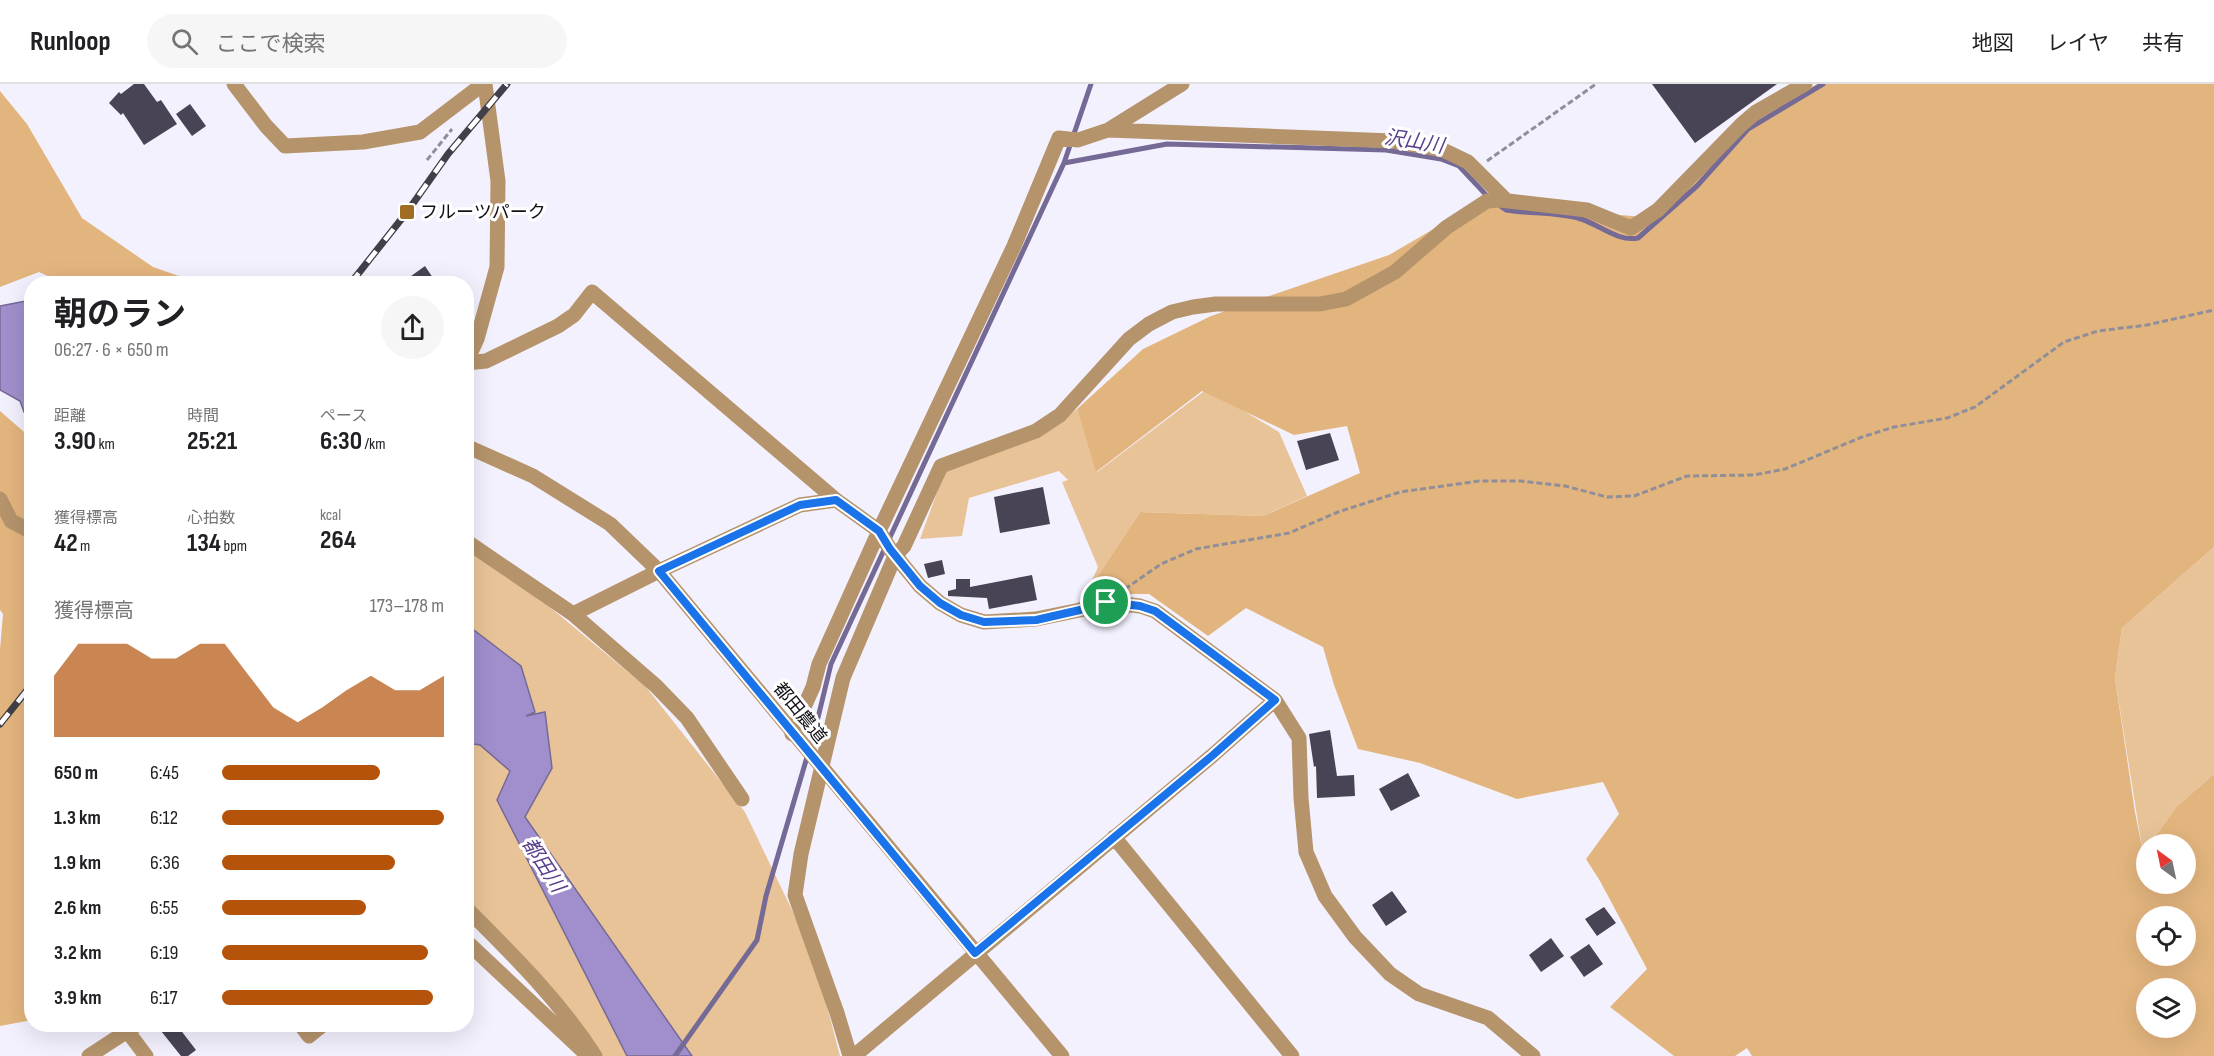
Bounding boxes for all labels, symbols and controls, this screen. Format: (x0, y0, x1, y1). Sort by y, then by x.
search box (147, 14, 567, 68)
text: Runloop (30, 25, 111, 58)
icon: search (168, 25, 201, 58)
text: ここで検索 (216, 31, 326, 58)
text: 地図 (1972, 31, 2014, 56)
text: レイヤ (2047, 31, 2109, 56)
text: 共有 (2142, 31, 2184, 56)
water label: 沢山川 (1382, 125, 1447, 159)
place label: フルーツパーク (420, 202, 546, 223)
marker: フルーツパーク (398, 203, 416, 221)
text: 朝のラン (54, 295, 186, 335)
button: share (381, 296, 444, 359)
text: 06:27 · 6 × 650 m (54, 338, 169, 362)
text: 距離 (54, 407, 86, 426)
text: 時間 (187, 407, 219, 426)
text: ペース (320, 407, 367, 426)
text: 3.90 (54, 426, 96, 457)
text: 25:21 (187, 426, 237, 457)
text: 6:30 (320, 426, 362, 457)
text: km (96, 435, 115, 454)
text: /km (362, 435, 385, 454)
text: kcal (320, 506, 341, 525)
text: 獲得標高 (54, 509, 118, 528)
text: 心拍数 (187, 509, 235, 528)
text: 264 (320, 525, 356, 556)
text: 42 (54, 528, 78, 559)
text: 134 (187, 528, 221, 559)
text: m (78, 537, 90, 556)
text: bpm (221, 537, 247, 556)
pin (1080, 576, 1131, 627)
icon: arrive (1089, 585, 1122, 618)
text: 173–178 m (370, 594, 444, 618)
text: 獲得標高 (54, 599, 134, 623)
street label: 都田農道 (769, 678, 831, 748)
text: 650 m (54, 761, 98, 785)
text: 6:45 (150, 761, 179, 785)
text: 1.3 km (54, 806, 101, 830)
text: 6:12 (150, 806, 178, 830)
water label: 都田川 (517, 833, 570, 898)
north arrow (2136, 834, 2196, 894)
map controls (2136, 834, 2196, 1038)
text: 1.9 km (54, 851, 101, 875)
text: 6:36 (150, 851, 180, 875)
text: 2.6 km (54, 896, 101, 920)
text: 6:55 (150, 896, 179, 920)
button: locate (2136, 906, 2196, 966)
text: 3.2 km (54, 941, 102, 965)
text: 6:19 (150, 941, 178, 965)
button: layers (2136, 978, 2196, 1038)
text: 3.9 km (54, 986, 102, 1010)
text: 6:17 (150, 986, 178, 1010)

